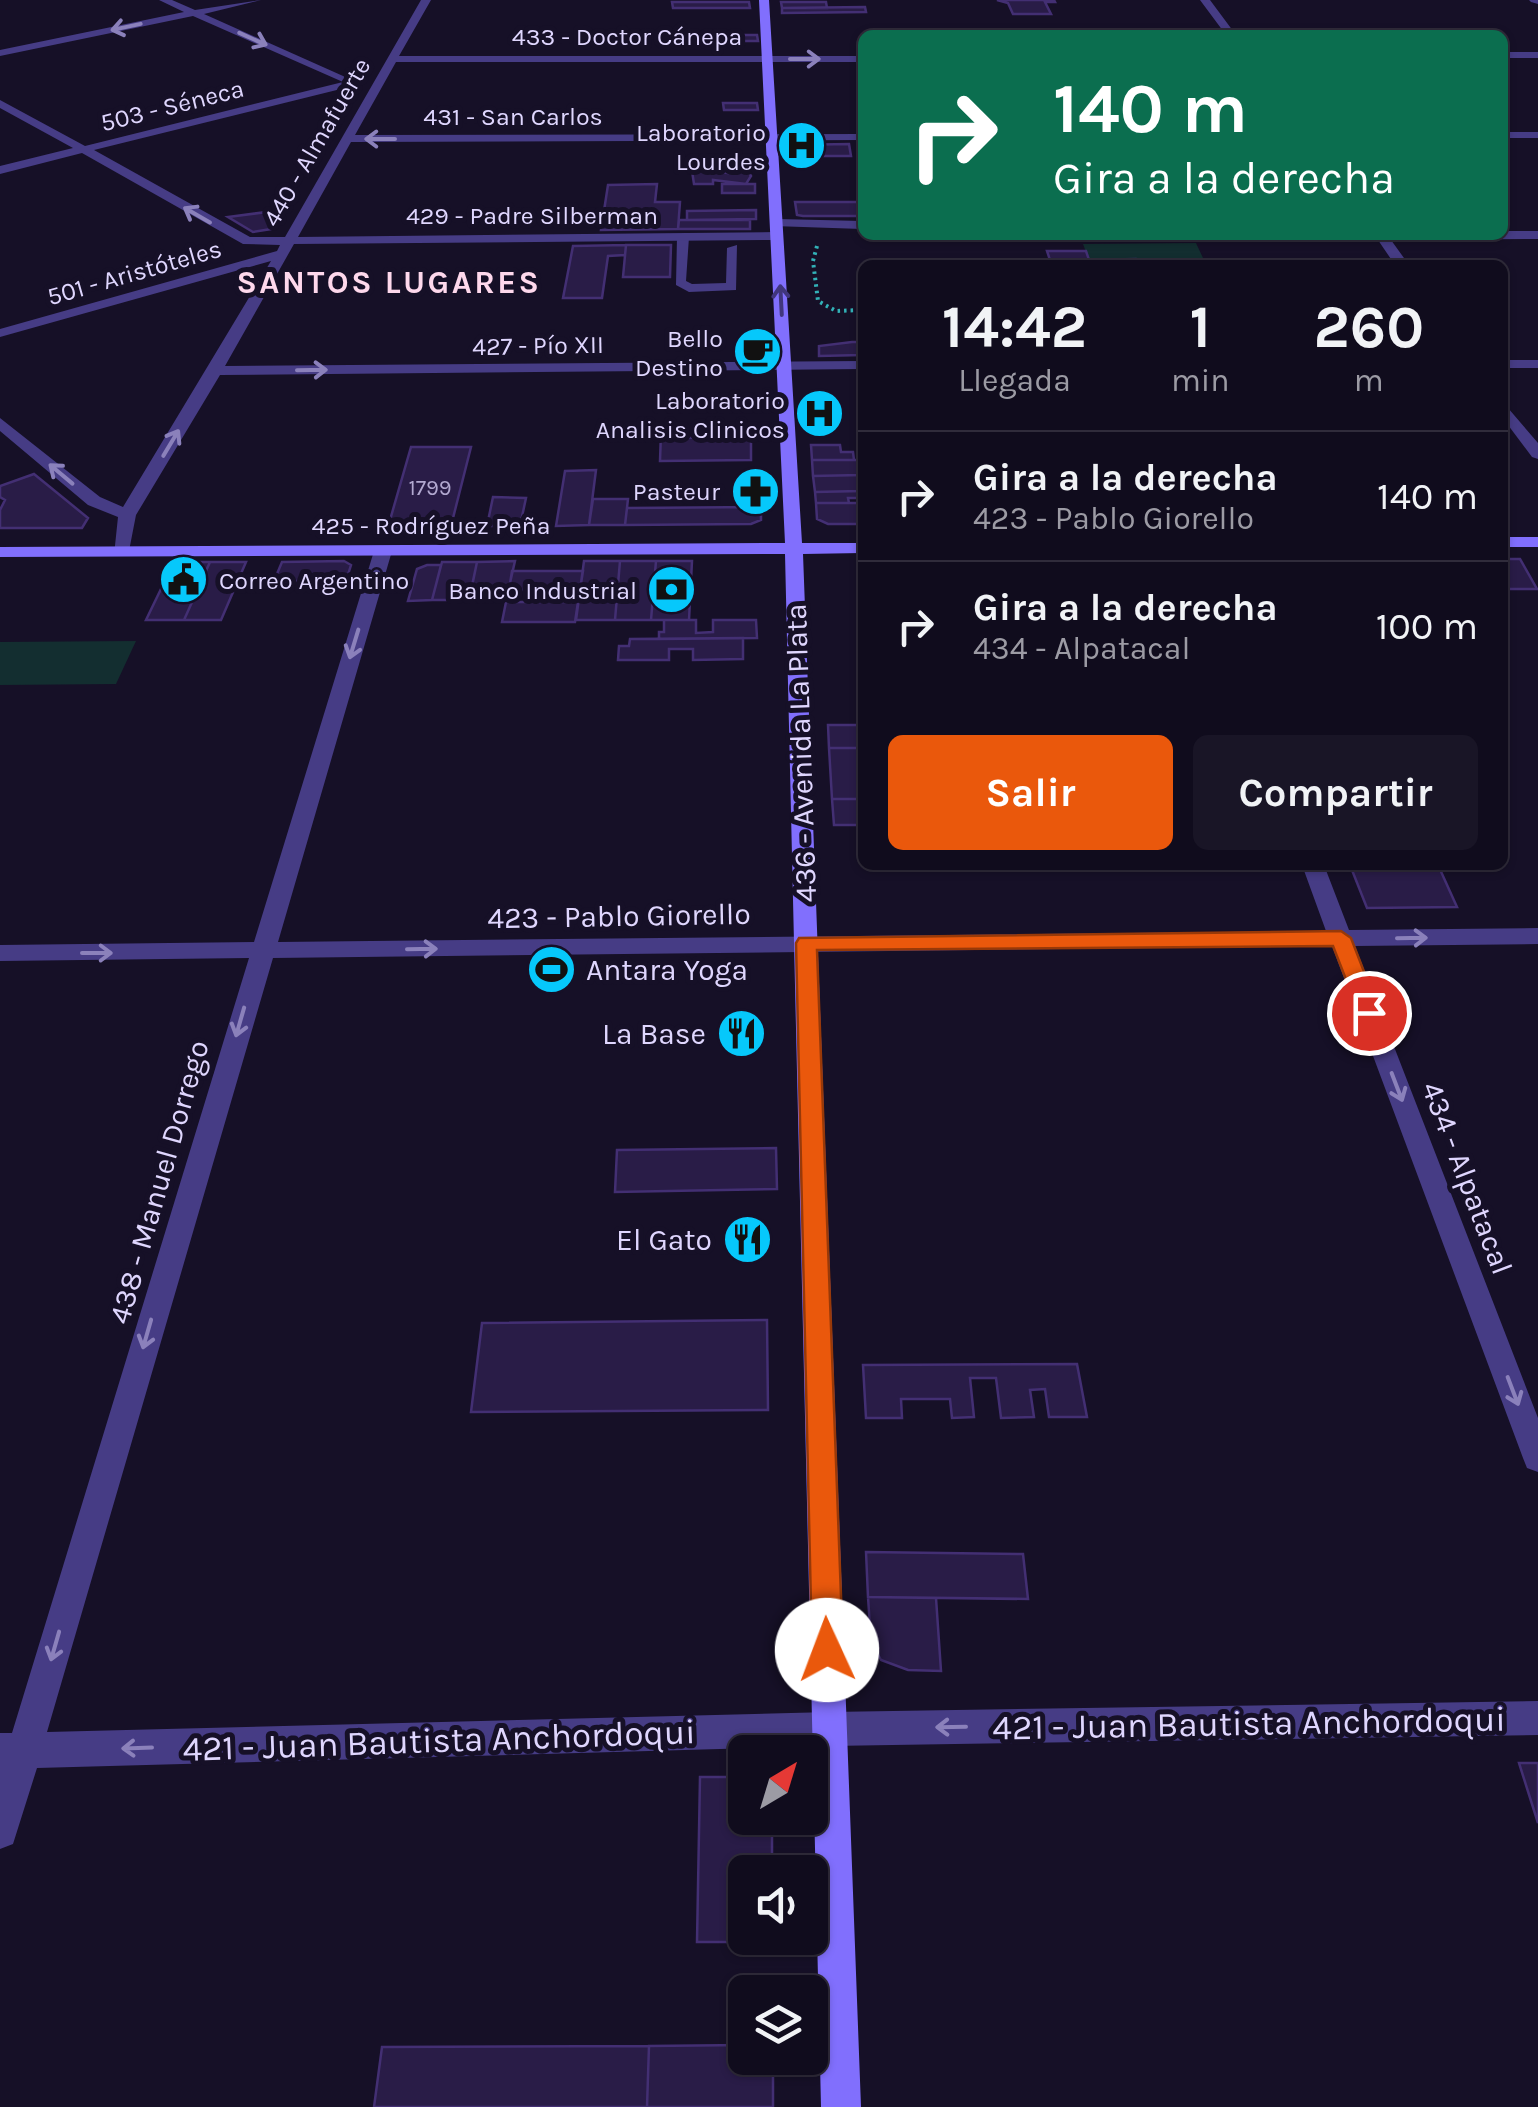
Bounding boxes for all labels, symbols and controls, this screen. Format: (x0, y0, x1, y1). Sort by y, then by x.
one-way arrow (111, 19, 143, 37)
street label: 433 - Doctor Cánepa (512, 22, 742, 51)
one-way arrow (237, 31, 268, 49)
one-way arrow (788, 50, 820, 68)
street label: 440 - Almafuerte (256, 53, 376, 232)
text: 140 m (1053, 68, 1248, 150)
icon: right (888, 70, 1018, 200)
street label: 503 - Séneca (97, 74, 247, 137)
street label: 431 - San Carlos (423, 102, 603, 131)
place label: Laboratorio Lourdes (636, 118, 766, 176)
hospital icon: Laboratorio Lourdes (775, 120, 827, 172)
one-way arrow (365, 130, 398, 148)
text: Gira a la derecha (1053, 152, 1395, 204)
street label: 429 - Padre Silberman (406, 201, 658, 230)
one-way arrow (183, 204, 212, 224)
street label: 501 - Aristóteles (44, 234, 225, 311)
district label: SANTOS LUGARES (236, 264, 542, 301)
one-way arrow (771, 284, 790, 316)
text: 14:42 (942, 292, 1087, 362)
text: 1 (1190, 292, 1211, 362)
text: 260 (1314, 292, 1424, 362)
place label: Bello Destino (635, 324, 723, 382)
cafe icon: Bello Destino (732, 326, 784, 378)
street label: 427 - Pío XII (472, 330, 604, 361)
one-way arrow (296, 360, 328, 380)
text: Llegada (958, 362, 1071, 399)
text: min (1171, 362, 1230, 399)
text: m (1354, 362, 1384, 399)
place label: Laboratorio Analisis Clinicos (596, 386, 785, 444)
hospital icon: Laboratorio Analisis Clinicos (794, 388, 846, 440)
one-way arrow (161, 429, 181, 458)
text: Gira a la derecha (973, 455, 1278, 500)
one-way arrow (48, 463, 74, 485)
pharmacy icon: Pasteur (729, 465, 781, 517)
icon: right (888, 469, 943, 524)
text: 140 m (1377, 474, 1478, 519)
house number: 1799 (408, 475, 452, 501)
place label: Pasteur (633, 477, 721, 506)
text: 423 - Pablo Giorello (973, 500, 1254, 537)
street label: 425 - Rodríguez Peña (312, 511, 550, 540)
public building icon: Correo Argentino (158, 554, 210, 606)
bank icon: Banco Industrial (646, 564, 698, 616)
place label: Correo Argentino (219, 566, 409, 595)
place label: Banco Industrial (448, 576, 637, 605)
text: Gira a la derecha (973, 585, 1278, 630)
icon: right (888, 599, 943, 654)
street label: 436 - Avenida La Plata (778, 603, 824, 903)
text: 100 m (1376, 604, 1478, 649)
one-way arrow (344, 628, 362, 660)
text: 434 - Alpatacal (973, 630, 1190, 667)
button: Salir (888, 735, 1173, 850)
button: Compartir (1193, 735, 1478, 850)
street label: 423 - Pablo Giorello (487, 896, 751, 936)
one-way arrow (1396, 928, 1428, 947)
one-way arrow (406, 940, 438, 959)
one-way arrow (81, 943, 113, 962)
sports icon: Antara Yoga (525, 944, 577, 996)
place label: Antara Yoga (586, 952, 748, 988)
pin (1327, 971, 1412, 1056)
icon: arrive (1342, 986, 1397, 1041)
one-way arrow (230, 1006, 248, 1038)
restaurant icon: La Base (715, 1008, 767, 1060)
place label: La Base (602, 1016, 706, 1052)
street label: 438 - Manuel Dorrego (101, 1036, 217, 1328)
one-way arrow (1389, 1071, 1407, 1102)
street label: 434 - Alpatacal (1414, 1076, 1520, 1280)
restaurant icon: El Gato (721, 1214, 773, 1266)
place label: El Gato (616, 1222, 712, 1258)
one-way arrow (137, 1318, 155, 1349)
one-way arrow (1505, 1375, 1523, 1406)
position arrow (775, 1598, 879, 1702)
one-way arrow (45, 1629, 63, 1661)
street label: 421 - Juan Bautista Anchordoqui (992, 1699, 1506, 1748)
street label: 421 - Juan Bautista Anchordoqui (182, 1711, 696, 1770)
one-way arrow (935, 1718, 968, 1736)
north arrow (728, 1735, 828, 1835)
map controls (728, 1735, 828, 2075)
one-way arrow (122, 1739, 154, 1758)
button: sound (728, 1855, 828, 1955)
button: layers (728, 1975, 828, 2075)

